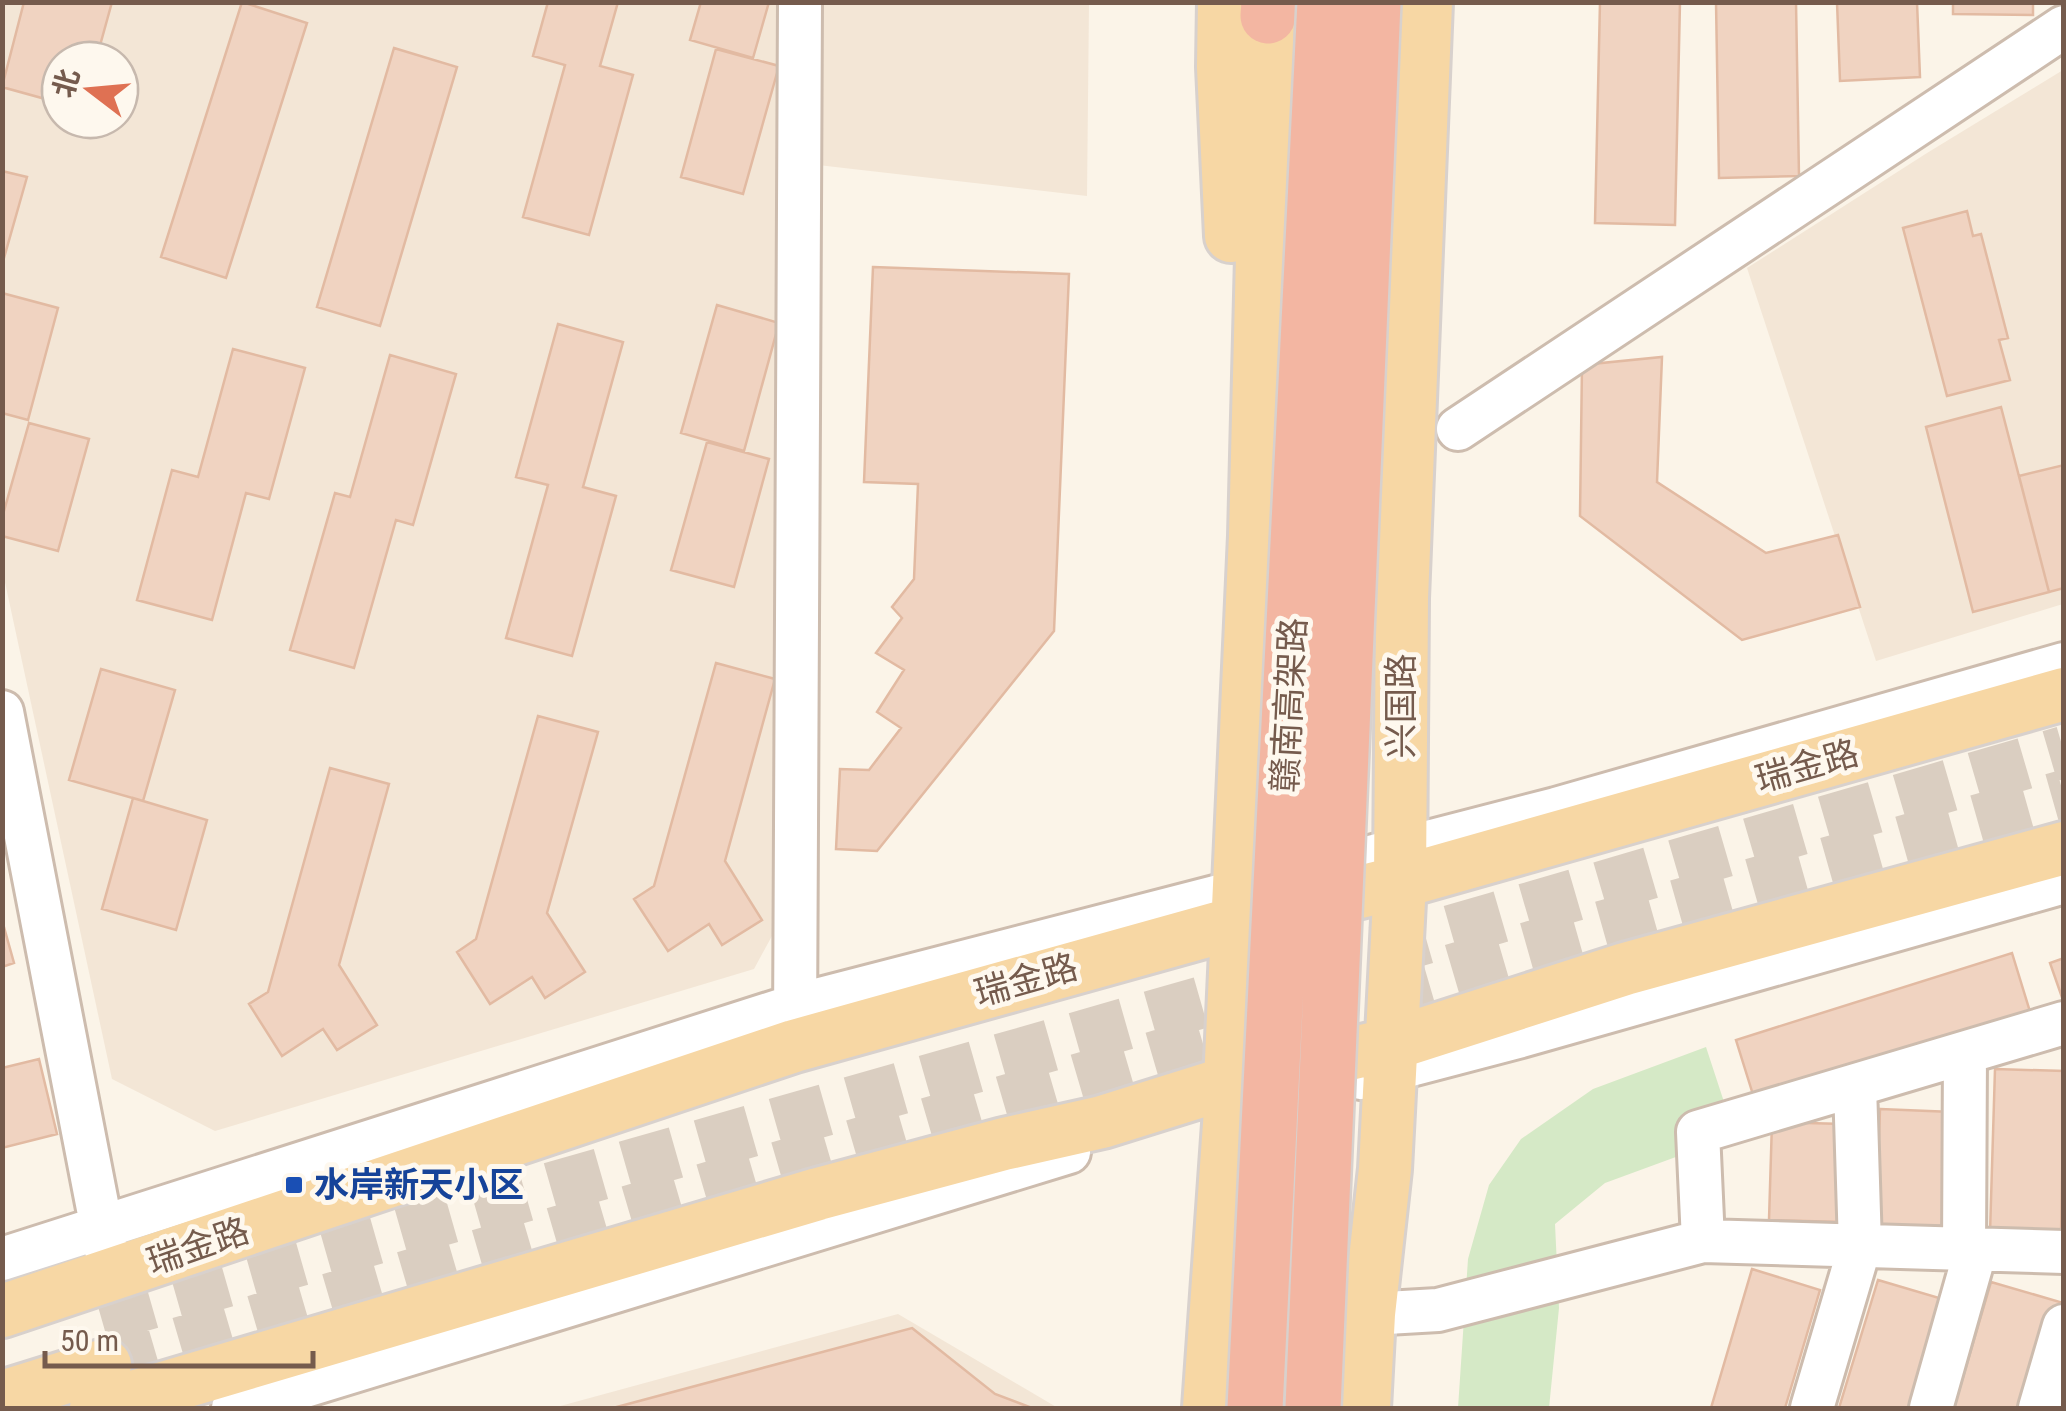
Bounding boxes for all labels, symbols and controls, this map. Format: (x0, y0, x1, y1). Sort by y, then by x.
north arrow (40, 40, 140, 140)
text: 北 (47, 65, 86, 101)
street label: 赣南高架路 (1264, 617, 1315, 793)
street label: 兴国路 (1381, 653, 1422, 759)
street label: 瑞金路 (1751, 732, 1863, 801)
street label: 瑞金路 (970, 946, 1082, 1015)
place label: 水岸新天小区 (314, 1165, 524, 1206)
marker: 水岸新天小区 (283, 1174, 305, 1196)
street label: 瑞金路 (142, 1210, 254, 1283)
scale bar (45, 1306, 312, 1368)
text: 50 m (60, 1323, 119, 1358)

